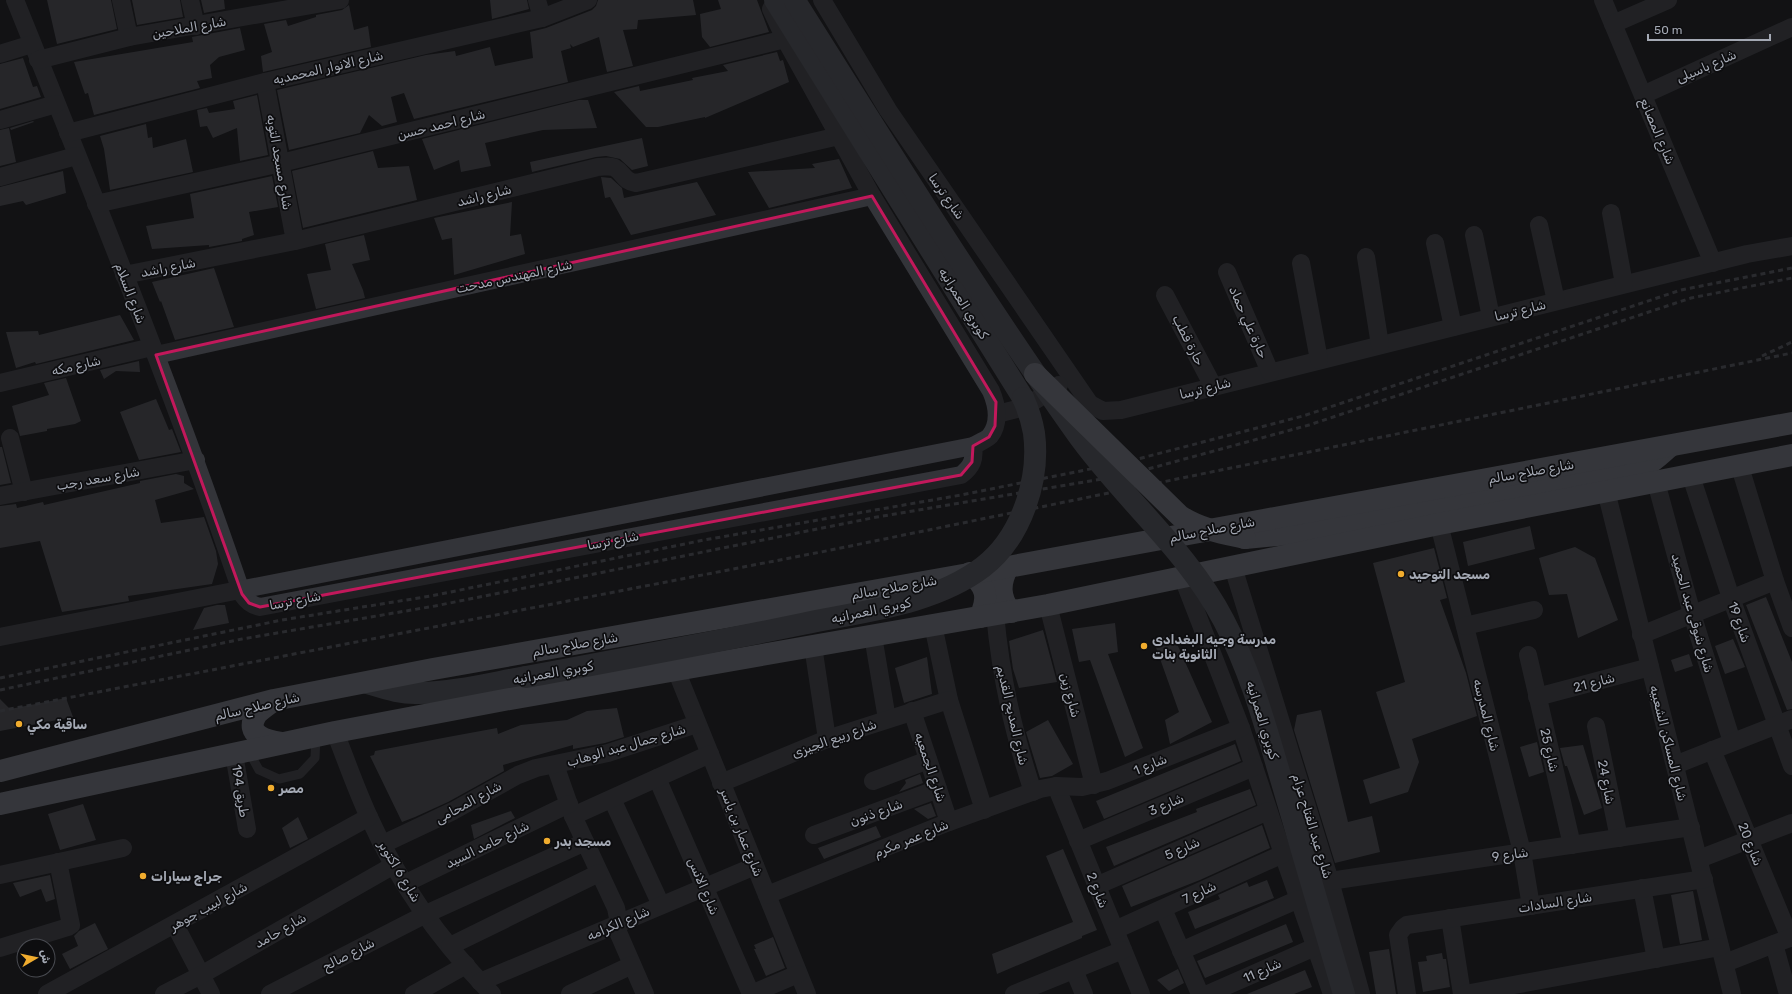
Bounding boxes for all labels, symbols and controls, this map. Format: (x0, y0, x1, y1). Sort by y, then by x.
street label: شارع الملاحين (151, 14, 228, 43)
scale bar (1648, 16, 1770, 42)
text: 50 m (1654, 23, 1682, 37)
street label: شارع باسيلى (1674, 47, 1739, 88)
street label: شارع الانوار المحمديه (272, 48, 385, 89)
street label: شارع المصانع (1634, 96, 1678, 168)
street label: شارع احمد حسن (396, 106, 487, 145)
street label: شارع مسجد التوبه (262, 113, 295, 211)
street label: شارع ترسا (924, 171, 968, 223)
street label: شارع راشد (455, 181, 513, 211)
street label: شارع راشد (139, 255, 197, 282)
street label: شارع المهندس مدحت (455, 257, 574, 298)
street label: شارع السلام (110, 261, 149, 326)
street label: كوبري العمرانيه (934, 265, 992, 343)
street label: حارة علي حماد (1224, 284, 1271, 361)
street label: شارع ترسا (1493, 297, 1548, 326)
street label: حارة قطب (1169, 312, 1208, 369)
street label: شارع مكه (50, 353, 103, 380)
street label: شارع ترسا (1178, 375, 1233, 404)
street label: شارع صلاح سالم (1487, 457, 1576, 488)
street label: شارع سعد رجب (55, 464, 141, 495)
street label: شارع صلاح سالم (1168, 514, 1257, 547)
street label: شارع ترسا (586, 528, 641, 555)
street label: شارع شوقى عبد الحميد (1666, 552, 1717, 675)
place label: مسجد التوحيد (1409, 567, 1490, 583)
marker: مسجد التوحيد (1396, 569, 1406, 579)
street label: شارع صلاح سالم (850, 573, 939, 604)
street label: شارع ترسا (268, 588, 323, 615)
street label: كوبري العمرانيه (830, 595, 913, 628)
street label: شارع 19 (1723, 600, 1754, 645)
street label: شارع صلاح سالم (531, 630, 620, 661)
place label: مدرسة وجيه البغدادى الثانوية بنات (1152, 632, 1276, 663)
marker: مدرسة وجيه البغدادى الثانوية بنات (1139, 641, 1149, 651)
street label: كوبري العمرانيه (512, 658, 595, 689)
street label: شارع المدبح القديم (992, 664, 1031, 767)
street label: شارع 21 (1572, 670, 1617, 697)
street label: شارع زين (1055, 671, 1084, 720)
street label: شارع المدرسه (1468, 677, 1503, 753)
street label: كوبري العمرانيه (1242, 679, 1282, 762)
street label: شارع المساكن الشعبيه (1645, 684, 1690, 803)
street label: شارع صلاح سالم (213, 689, 302, 726)
street label: شارع ربيع الجيزى (790, 716, 880, 764)
place label: ساقية مكي (27, 717, 87, 735)
marker: ساقية مكي (14, 719, 24, 729)
street label: شارع جمال عبد الوهاب (565, 721, 688, 772)
street label: شارع 25 (1535, 727, 1562, 774)
street label: شارع الجمعيه (910, 730, 949, 805)
street label: شارع 1 (1131, 751, 1170, 780)
street label: شارع 24 (1593, 759, 1618, 806)
street label: طريق 194 (228, 764, 252, 819)
street label: شارع عبد الفتاح عزام (1288, 772, 1336, 881)
street label: شارع المحامى (432, 778, 505, 829)
place label: مصر (278, 781, 304, 796)
marker: مصر (266, 783, 276, 793)
street label: شارع عمار بن ياسر (715, 785, 766, 879)
street label: شارع 3 (1146, 790, 1187, 820)
street label: شارع ذنون (848, 796, 905, 831)
street label: شارع عمر مكرم (872, 817, 951, 862)
street label: شارع حامد السيد (443, 818, 532, 873)
street label: شارع 20 (1733, 821, 1766, 869)
place label: مسجد بدر (554, 834, 611, 849)
street label: شارع 5 (1162, 834, 1203, 865)
marker: مسجد بدر (542, 836, 552, 846)
street label: شارع 6 اكتوبر (373, 837, 424, 906)
street label: شارع 9 (1491, 845, 1530, 866)
street label: شارع الانس (683, 855, 722, 918)
place label: جراج سيارات (151, 869, 222, 886)
street label: شارع 2 (1082, 870, 1111, 911)
marker: جراج سيارات (138, 871, 148, 881)
street label: شارع 7 (1180, 878, 1219, 909)
street label: شارع لبيب جوهر (166, 879, 251, 936)
street label: شارع السادات (1517, 889, 1593, 918)
street label: شارع الكرامه (585, 904, 653, 945)
street label: شارع حامد (252, 910, 310, 953)
street label: شارع صالح (319, 935, 378, 976)
north arrow (16, 938, 56, 978)
text: ش (38, 949, 53, 964)
street label: شارع 11 (1241, 955, 1284, 987)

